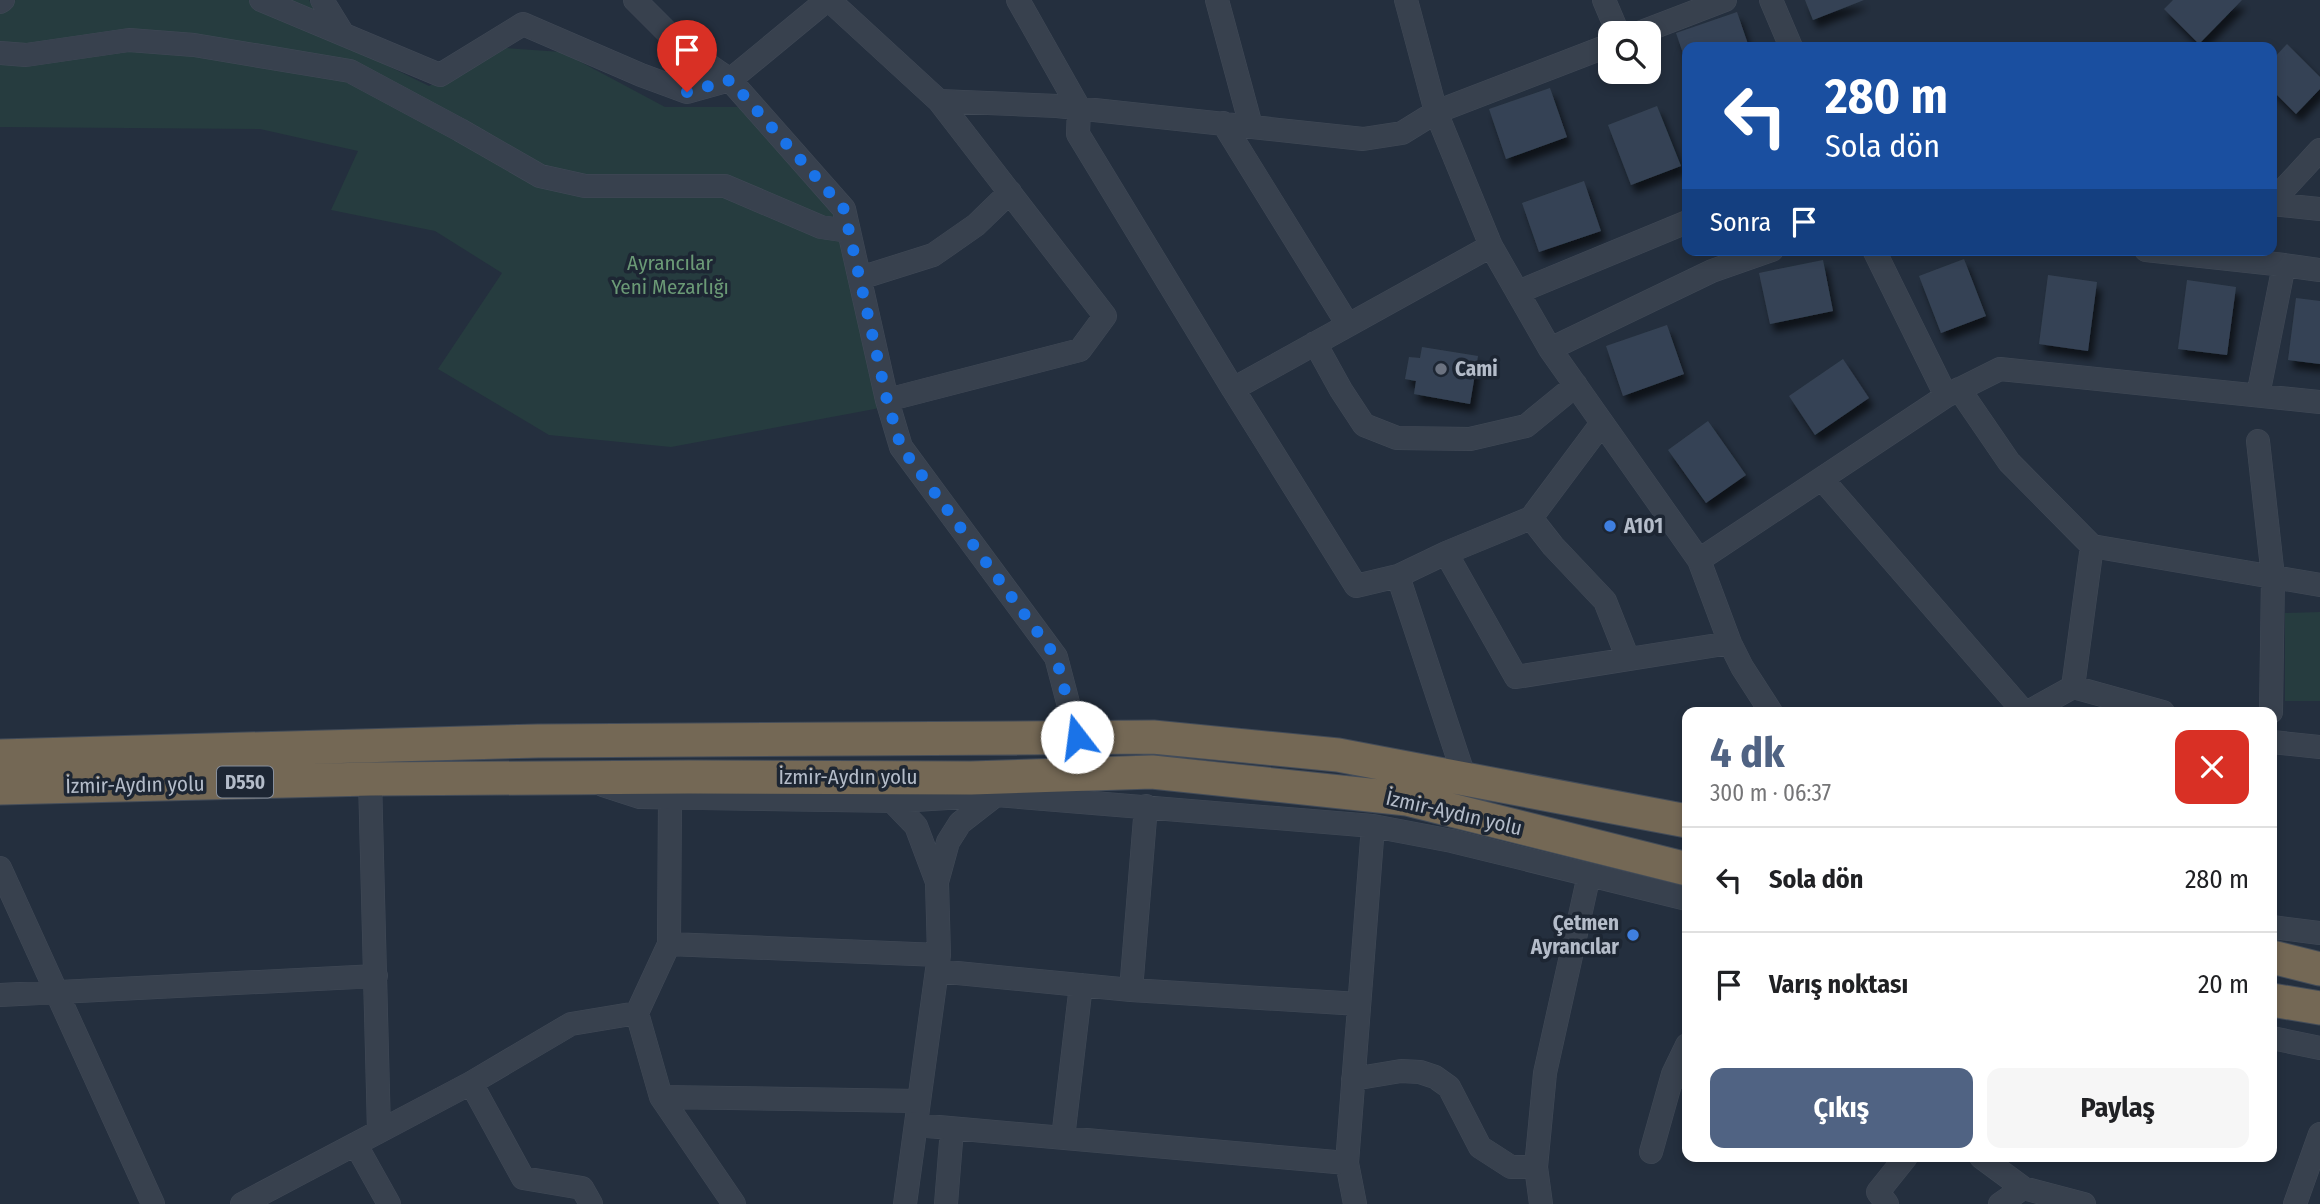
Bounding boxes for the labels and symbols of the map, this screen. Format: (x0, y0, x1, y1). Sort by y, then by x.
pin (657, 20, 717, 92)
park label: Ayrancılar Yeni Mezarlığı (611, 250, 729, 300)
place label: Cami (1455, 356, 1498, 382)
marker: Cami (1433, 361, 1449, 377)
place label: A101 (1623, 513, 1663, 539)
marker: A101 (1602, 518, 1618, 534)
position arrow (1040, 700, 1114, 774)
street label: İzmir-Aydın yolu (778, 764, 918, 790)
road number: D550 (217, 766, 273, 797)
street label: İzmir-Aydın yolu (65, 771, 205, 799)
street label: İzmir-Aydın yolu (1383, 785, 1525, 841)
place label: Çetmen Ayrancılar (1530, 910, 1619, 960)
marker: Çetmen Ayrancılar (1625, 927, 1641, 943)

